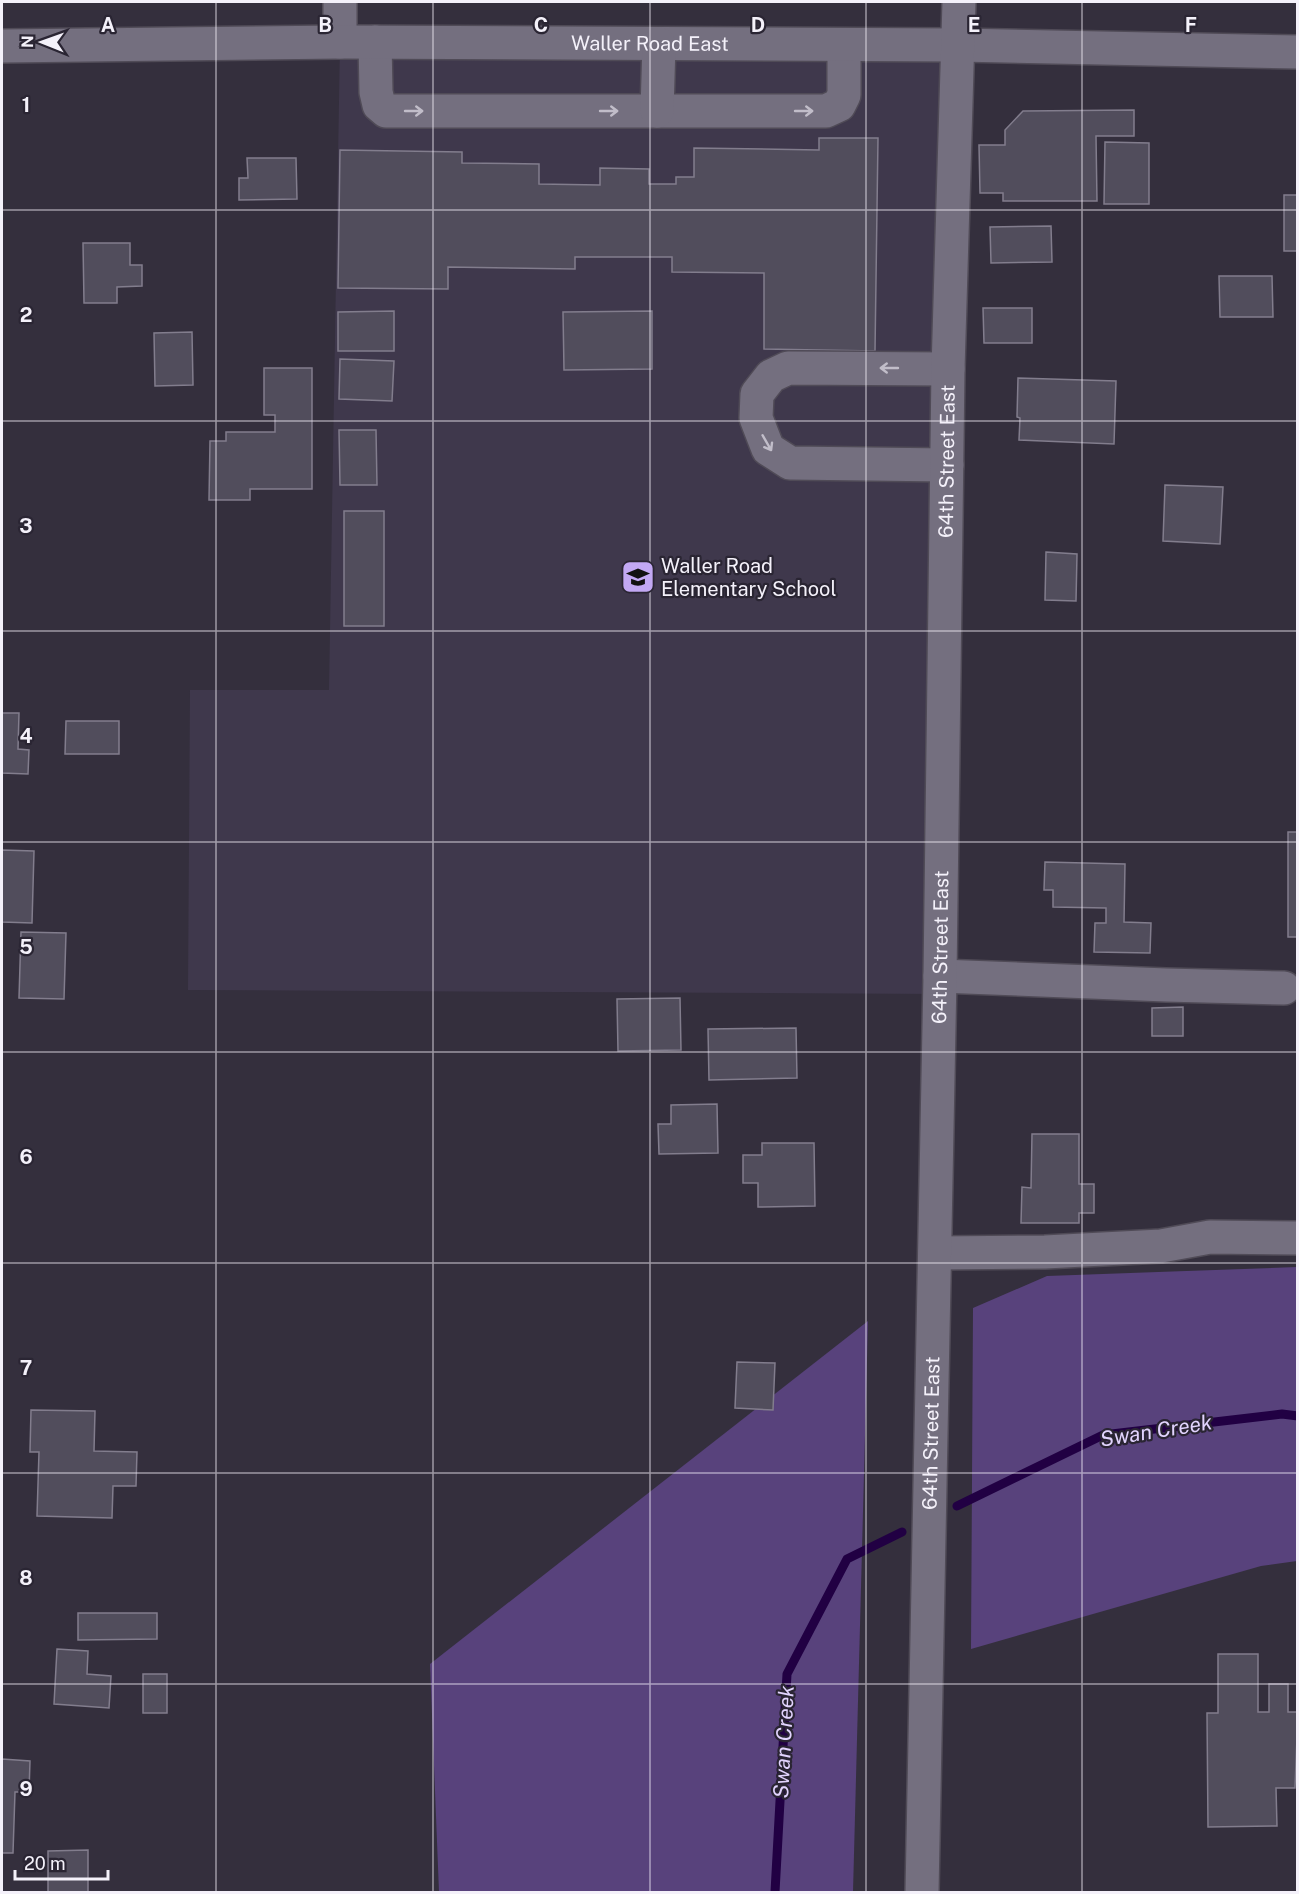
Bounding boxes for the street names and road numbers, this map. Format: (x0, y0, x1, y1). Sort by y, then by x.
street label: Waller Road East (571, 31, 729, 56)
street label: 64th Street East (934, 384, 960, 538)
street label: 64th Street East (927, 870, 953, 1024)
street label: 64th Street East (918, 1356, 945, 1510)

